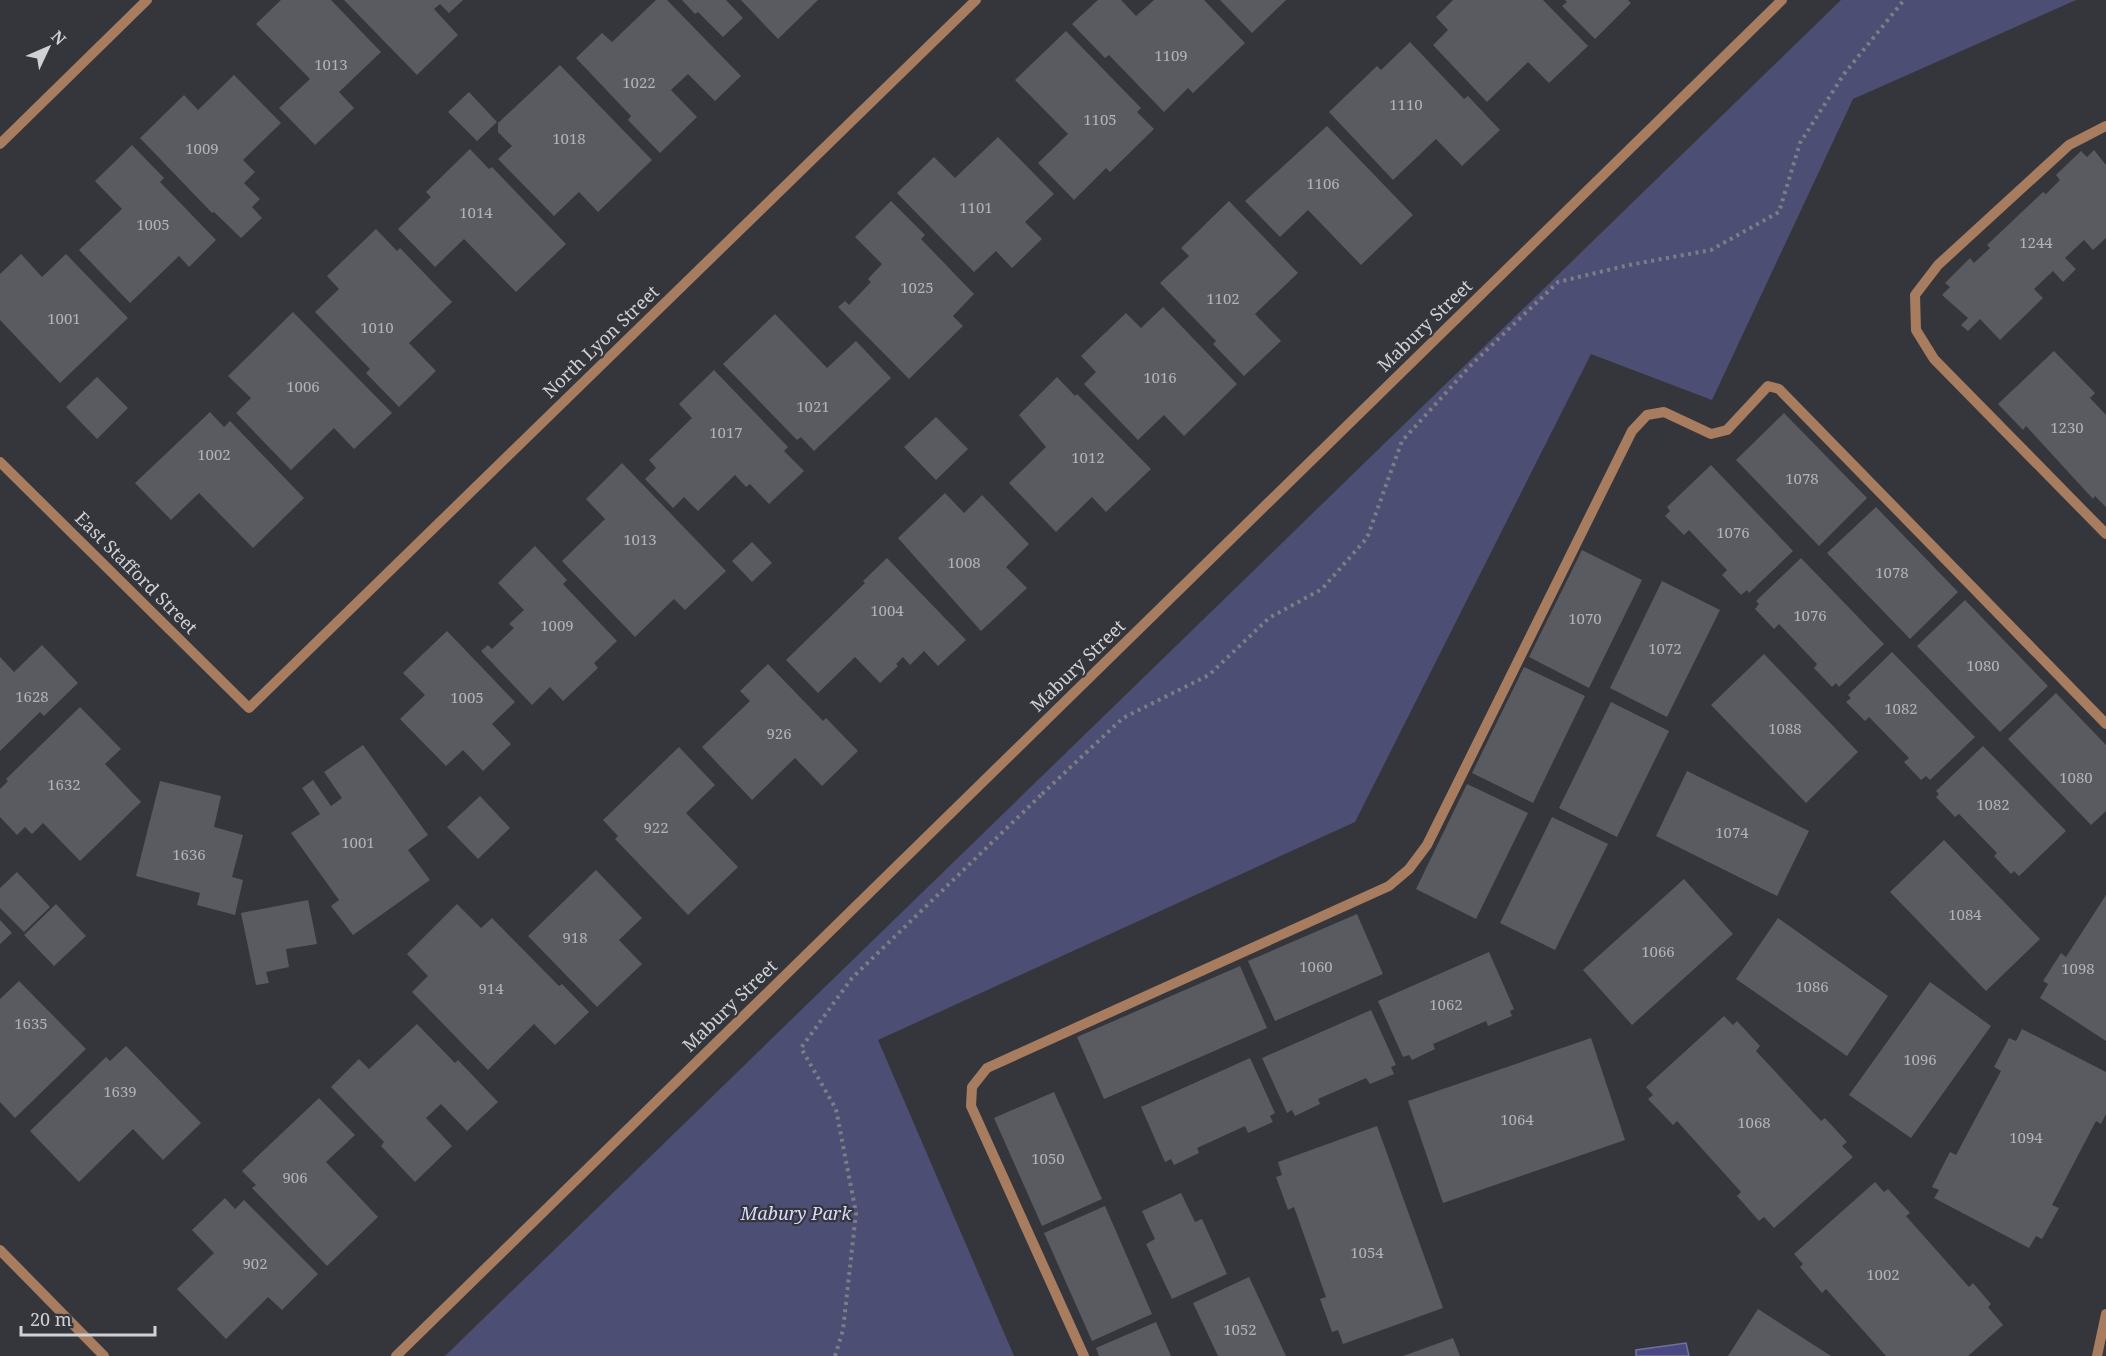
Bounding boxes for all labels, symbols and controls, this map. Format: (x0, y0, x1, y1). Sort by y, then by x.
north arrow (18, 18, 78, 78)
text: N (46, 25, 71, 50)
house number: 1109 (1154, 45, 1188, 65)
house number: 1013 (314, 54, 348, 74)
house number: 1022 (622, 72, 656, 92)
house number: 1110 (1389, 94, 1423, 114)
house number: 1105 (1083, 109, 1117, 129)
house number: 1018 (552, 128, 586, 148)
house number: 1009 (185, 138, 219, 158)
house number: 1106 (1306, 173, 1340, 193)
house number: 1101 (959, 197, 993, 217)
house number: 1014 (459, 202, 493, 222)
house number: 1005 (136, 214, 170, 234)
house number: 1244 (2019, 232, 2053, 252)
street label: Mabury Street (1372, 274, 1477, 377)
house number: 1025 (900, 277, 934, 297)
street label: North Lyon Street (537, 280, 664, 403)
house number: 1102 (1206, 288, 1240, 308)
house number: 1001 (47, 308, 81, 328)
house number: 1010 (360, 317, 394, 337)
house number: 1016 (1143, 367, 1177, 387)
house number: 1006 (286, 376, 320, 396)
house number: 1021 (796, 396, 830, 416)
house number: 1230 (2050, 417, 2084, 437)
house number: 1017 (709, 422, 743, 442)
house number: 1002 (197, 444, 231, 464)
house number: 1012 (1071, 447, 1105, 467)
house number: 1078 (1785, 468, 1819, 488)
street label: East Stafford Street (70, 506, 203, 639)
house number: 1076 (1716, 522, 1750, 542)
house number: 1013 (623, 529, 657, 549)
house number: 1008 (947, 552, 981, 572)
house number: 1078 (1875, 562, 1909, 582)
house number: 1004 (870, 600, 904, 620)
house number: 1076 (1793, 605, 1827, 625)
house number: 1070 (1568, 608, 1602, 628)
street label: Mabury Street (1025, 614, 1130, 717)
house number: 1009 (540, 615, 574, 635)
house number: 1072 (1648, 638, 1682, 658)
house number: 1080 (1966, 655, 2000, 675)
house number: 1628 (15, 686, 49, 706)
house number: 1005 (450, 687, 484, 707)
house number: 1082 (1884, 698, 1918, 718)
house number: 1088 (1768, 718, 1802, 738)
house number: 926 (766, 723, 792, 743)
house number: 1080 (2059, 767, 2093, 787)
house number: 1632 (47, 774, 81, 794)
house number: 1082 (1976, 794, 2010, 814)
house number: 922 (643, 817, 669, 837)
house number: 1074 (1715, 822, 1749, 842)
house number: 1001 (341, 832, 375, 852)
house number: 1636 (172, 844, 206, 864)
house number: 1084 (1948, 904, 1982, 924)
house number: 918 (562, 927, 588, 947)
house number: 1066 (1641, 941, 1675, 961)
street label: Mabury Street (677, 954, 782, 1057)
house number: 1060 (1299, 956, 1333, 976)
house number: 1098 (2061, 958, 2095, 978)
house number: 1086 (1795, 976, 1829, 996)
house number: 914 (478, 978, 504, 998)
house number: 1062 (1429, 994, 1463, 1014)
house number: 1635 (14, 1013, 48, 1033)
house number: 1096 (1903, 1049, 1937, 1069)
house number: 1639 (103, 1081, 137, 1101)
house number: 1064 (1500, 1109, 1534, 1129)
house number: 1068 (1737, 1112, 1771, 1132)
house number: 1094 (2009, 1127, 2043, 1147)
house number: 1050 (1031, 1148, 1065, 1168)
house number: 906 (282, 1167, 308, 1187)
park label: Mabury Park (739, 1201, 852, 1225)
house number: 1054 (1350, 1242, 1384, 1262)
house number: 902 (242, 1253, 268, 1273)
house number: 1002 (1866, 1264, 1900, 1284)
scale bar (21, 1299, 154, 1337)
text: 20 m (30, 1307, 72, 1331)
house number: 1052 (1223, 1319, 1257, 1339)

